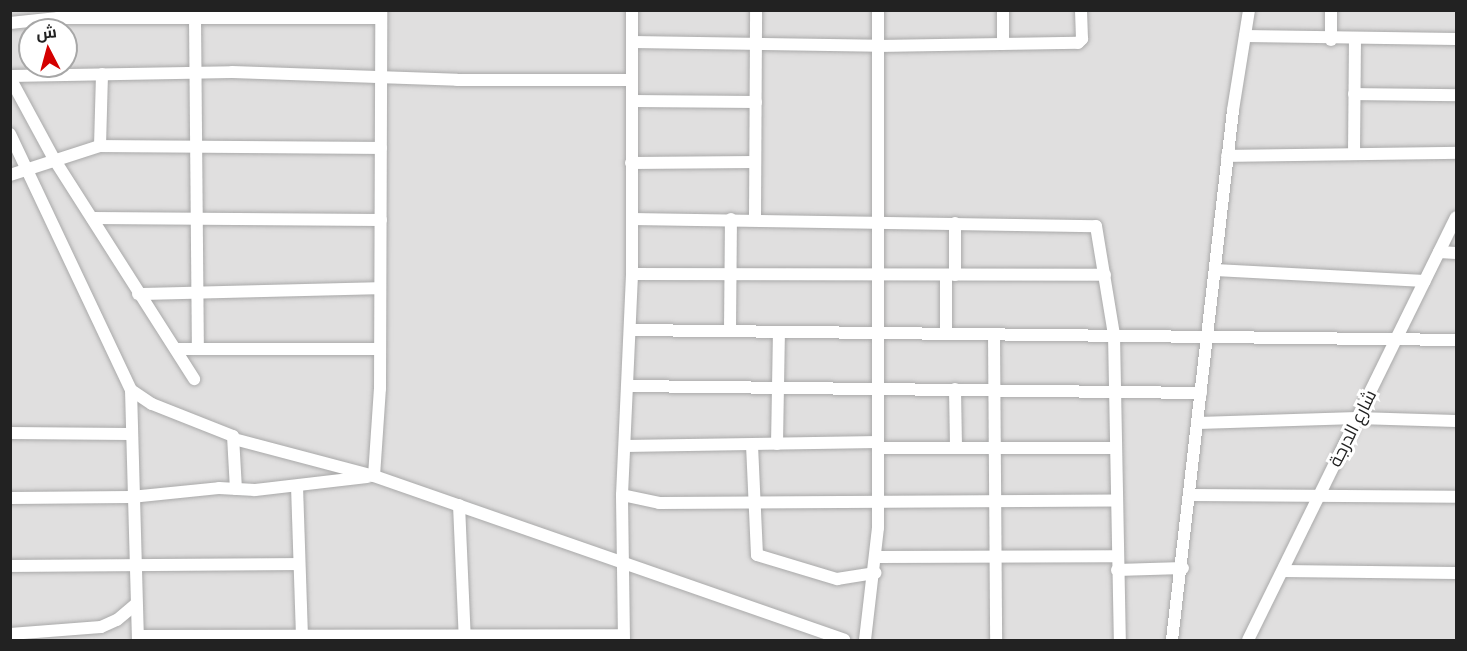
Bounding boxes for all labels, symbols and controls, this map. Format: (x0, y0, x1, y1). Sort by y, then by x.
north arrow (18, 18, 78, 78)
text: ش (35, 21, 57, 42)
street label: شارع الدرجة (1323, 386, 1381, 470)

